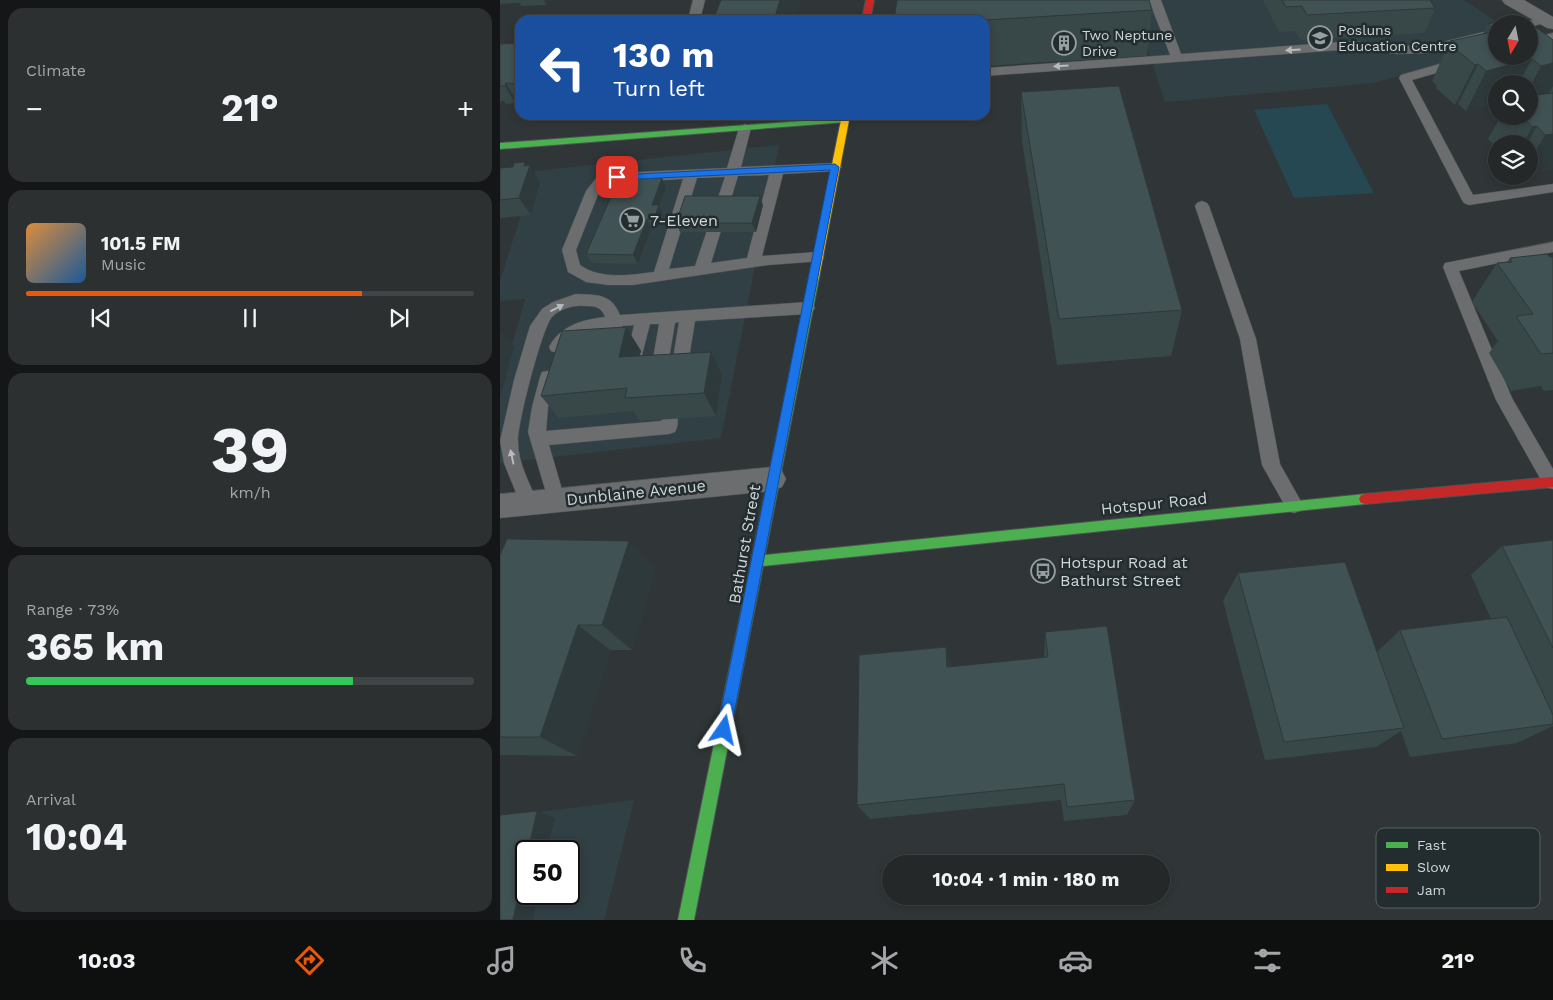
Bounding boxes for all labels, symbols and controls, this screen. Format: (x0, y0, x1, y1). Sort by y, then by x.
north arrow (1488, 15, 1538, 65)
map controls (1488, 15, 1538, 185)
place label: Posluns Education Centre (1338, 22, 1457, 54)
school or university icon: Posluns Education Centre (1307, 25, 1333, 51)
place label: Two Neptune Drive (1082, 27, 1172, 59)
building icon: Two Neptune Drive (1051, 30, 1077, 56)
text: 130 m (613, 34, 714, 76)
icon: left (530, 35, 595, 100)
one-way arrow (1284, 46, 1300, 54)
text: Climate (26, 61, 86, 80)
one-way arrow (1052, 63, 1068, 71)
button: search (1488, 75, 1538, 125)
text: Turn left (613, 76, 705, 101)
text: 21° (221, 86, 279, 130)
text: − (26, 92, 43, 125)
text: + (457, 92, 474, 125)
button: layers (1488, 135, 1538, 185)
pin (596, 156, 638, 198)
icon: arrive (603, 163, 631, 191)
supermarket icon: 7-Eleven (619, 207, 645, 233)
place label: 7-Eleven (650, 211, 718, 230)
text: 101.5 FM (101, 232, 181, 255)
text: Music (101, 255, 146, 274)
icon: previous (87, 304, 115, 332)
icon: pause (236, 304, 264, 332)
icon: next (385, 304, 413, 332)
one-way arrow (550, 304, 564, 312)
text: 39 (211, 412, 289, 488)
one-way arrow (508, 450, 516, 465)
street label: Dunblaine Avenue (565, 476, 707, 509)
text: km/h (229, 483, 271, 502)
street label: Bathurst Street (725, 483, 764, 605)
street label: Hotspur Road (1100, 488, 1208, 519)
place label: Hotspur Road at Bathurst Street (1060, 553, 1188, 590)
bus stop icon: Hotspur Road at Bathurst Street (1030, 558, 1056, 584)
text: Range · 73% (26, 600, 119, 619)
text: 365 km (26, 625, 164, 669)
position arrow (697, 703, 749, 755)
text: Arrival (26, 790, 76, 809)
text: 10:04 (26, 815, 127, 859)
legend (1376, 828, 1540, 908)
text: Fast (1417, 837, 1446, 853)
speed limit sign: 50 (515, 840, 580, 905)
text: Slow (1417, 859, 1450, 875)
text: 10:04 · 1 min · 180 m (933, 868, 1119, 891)
text: Jam (1417, 882, 1446, 898)
icon: directions (292, 943, 327, 978)
icon: music (484, 943, 519, 978)
icon: phone (675, 943, 710, 978)
icon: climate (867, 943, 902, 978)
icon: car (1058, 943, 1093, 978)
icon: filters (1250, 943, 1285, 978)
text: 10:03 (78, 948, 136, 973)
text: 21° (1441, 948, 1475, 973)

